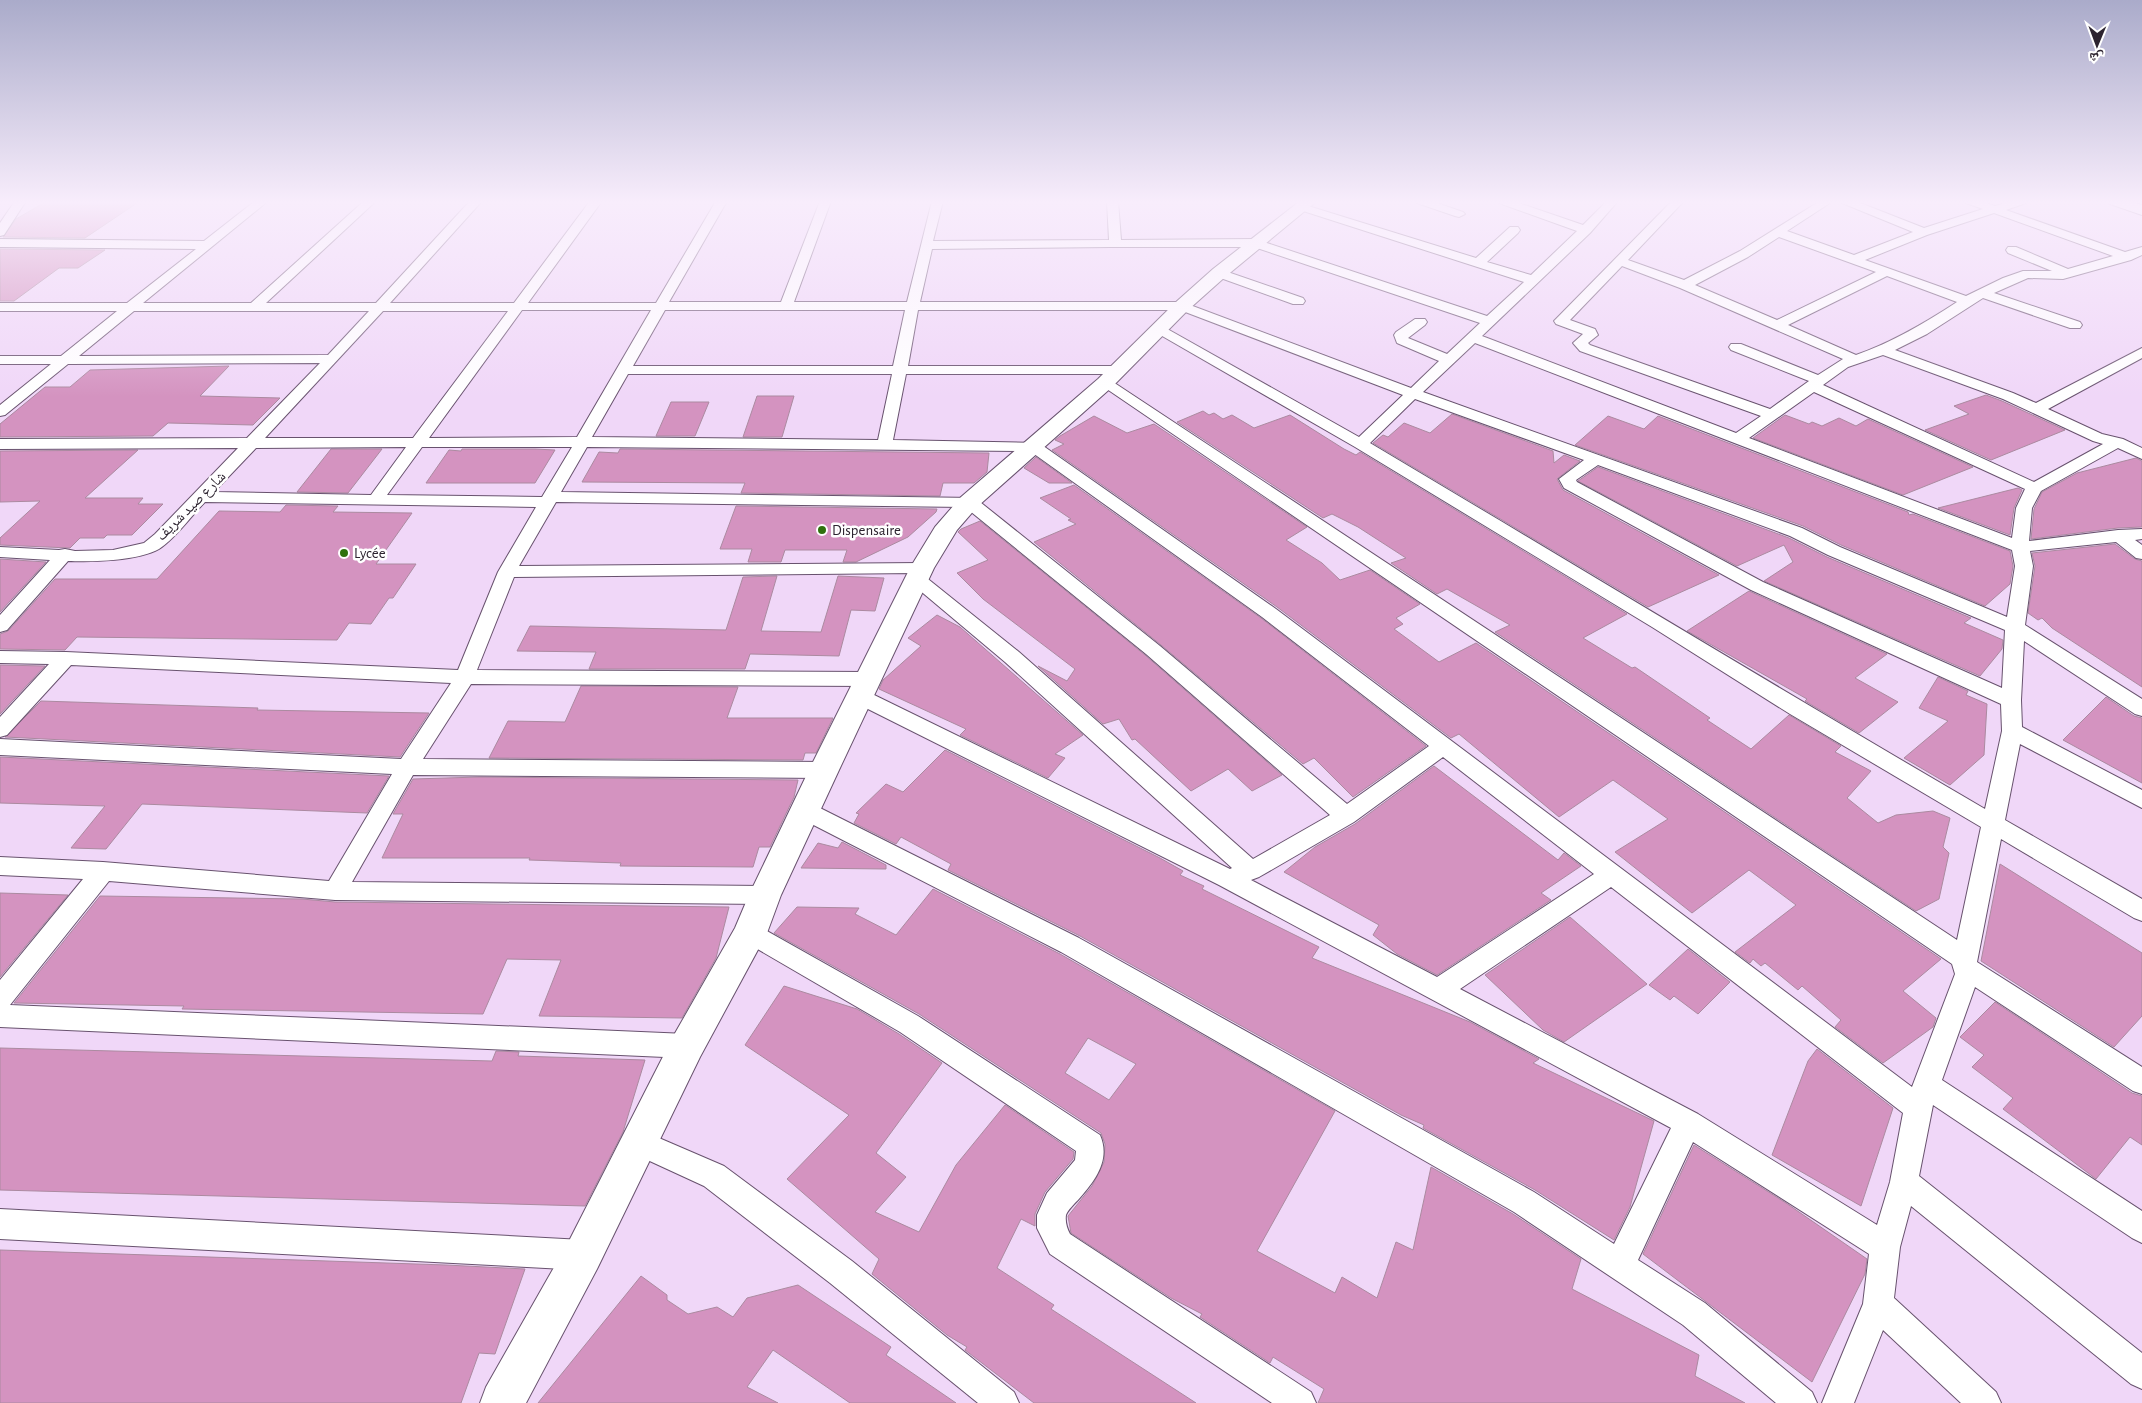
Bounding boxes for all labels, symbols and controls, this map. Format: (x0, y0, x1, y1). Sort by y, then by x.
north arrow (2072, 20, 2122, 70)
text: ش (2089, 49, 2104, 64)
street label: شارع صيد شريف (153, 468, 230, 545)
place label: Dispensaire (832, 523, 901, 538)
marker: Dispensaire (816, 524, 828, 536)
place label: Lycée (354, 546, 386, 561)
marker: Lycée (338, 547, 350, 559)

